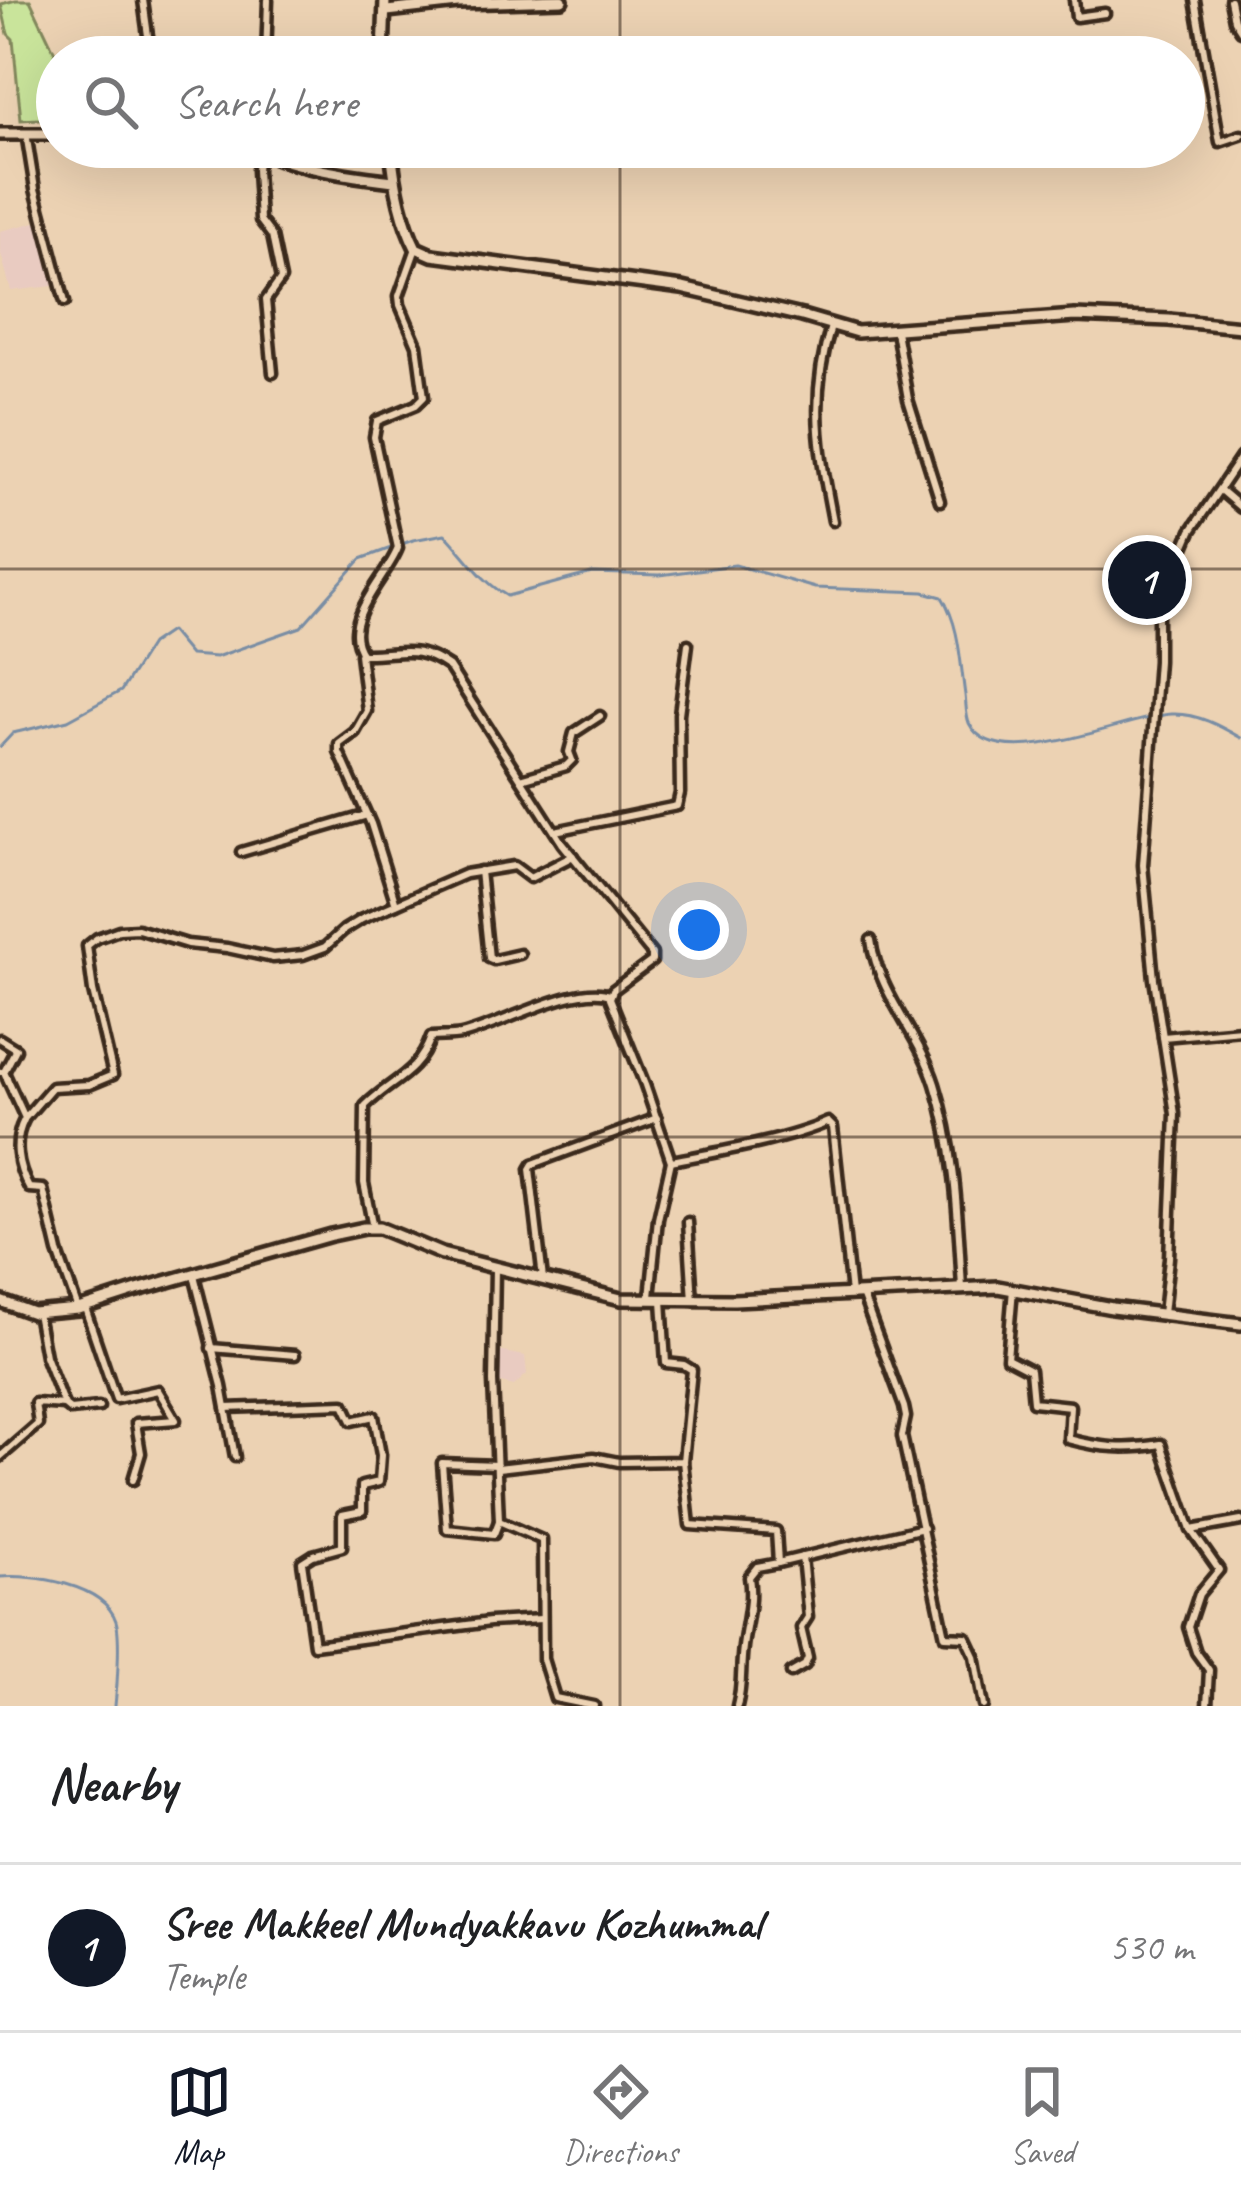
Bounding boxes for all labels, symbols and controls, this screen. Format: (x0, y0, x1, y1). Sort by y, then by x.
search box (36, 36, 1205, 168)
icon: search (78, 69, 144, 135)
text: Search here (174, 74, 357, 131)
pin: 1 (1108, 535, 1186, 625)
your location (669, 900, 729, 960)
text: Nearby (48, 1752, 176, 1816)
text: Sree Makkeel Mundyakkavu Kozhummal (162, 1895, 762, 1952)
text: 1 (78, 1923, 96, 1972)
text: 530 m (1109, 1923, 1193, 1972)
text: Temple (162, 1952, 245, 2001)
tab: Map (166, 2059, 232, 2173)
tab: Directions (563, 2059, 678, 2173)
tab: Saved (1009, 2059, 1075, 2173)

